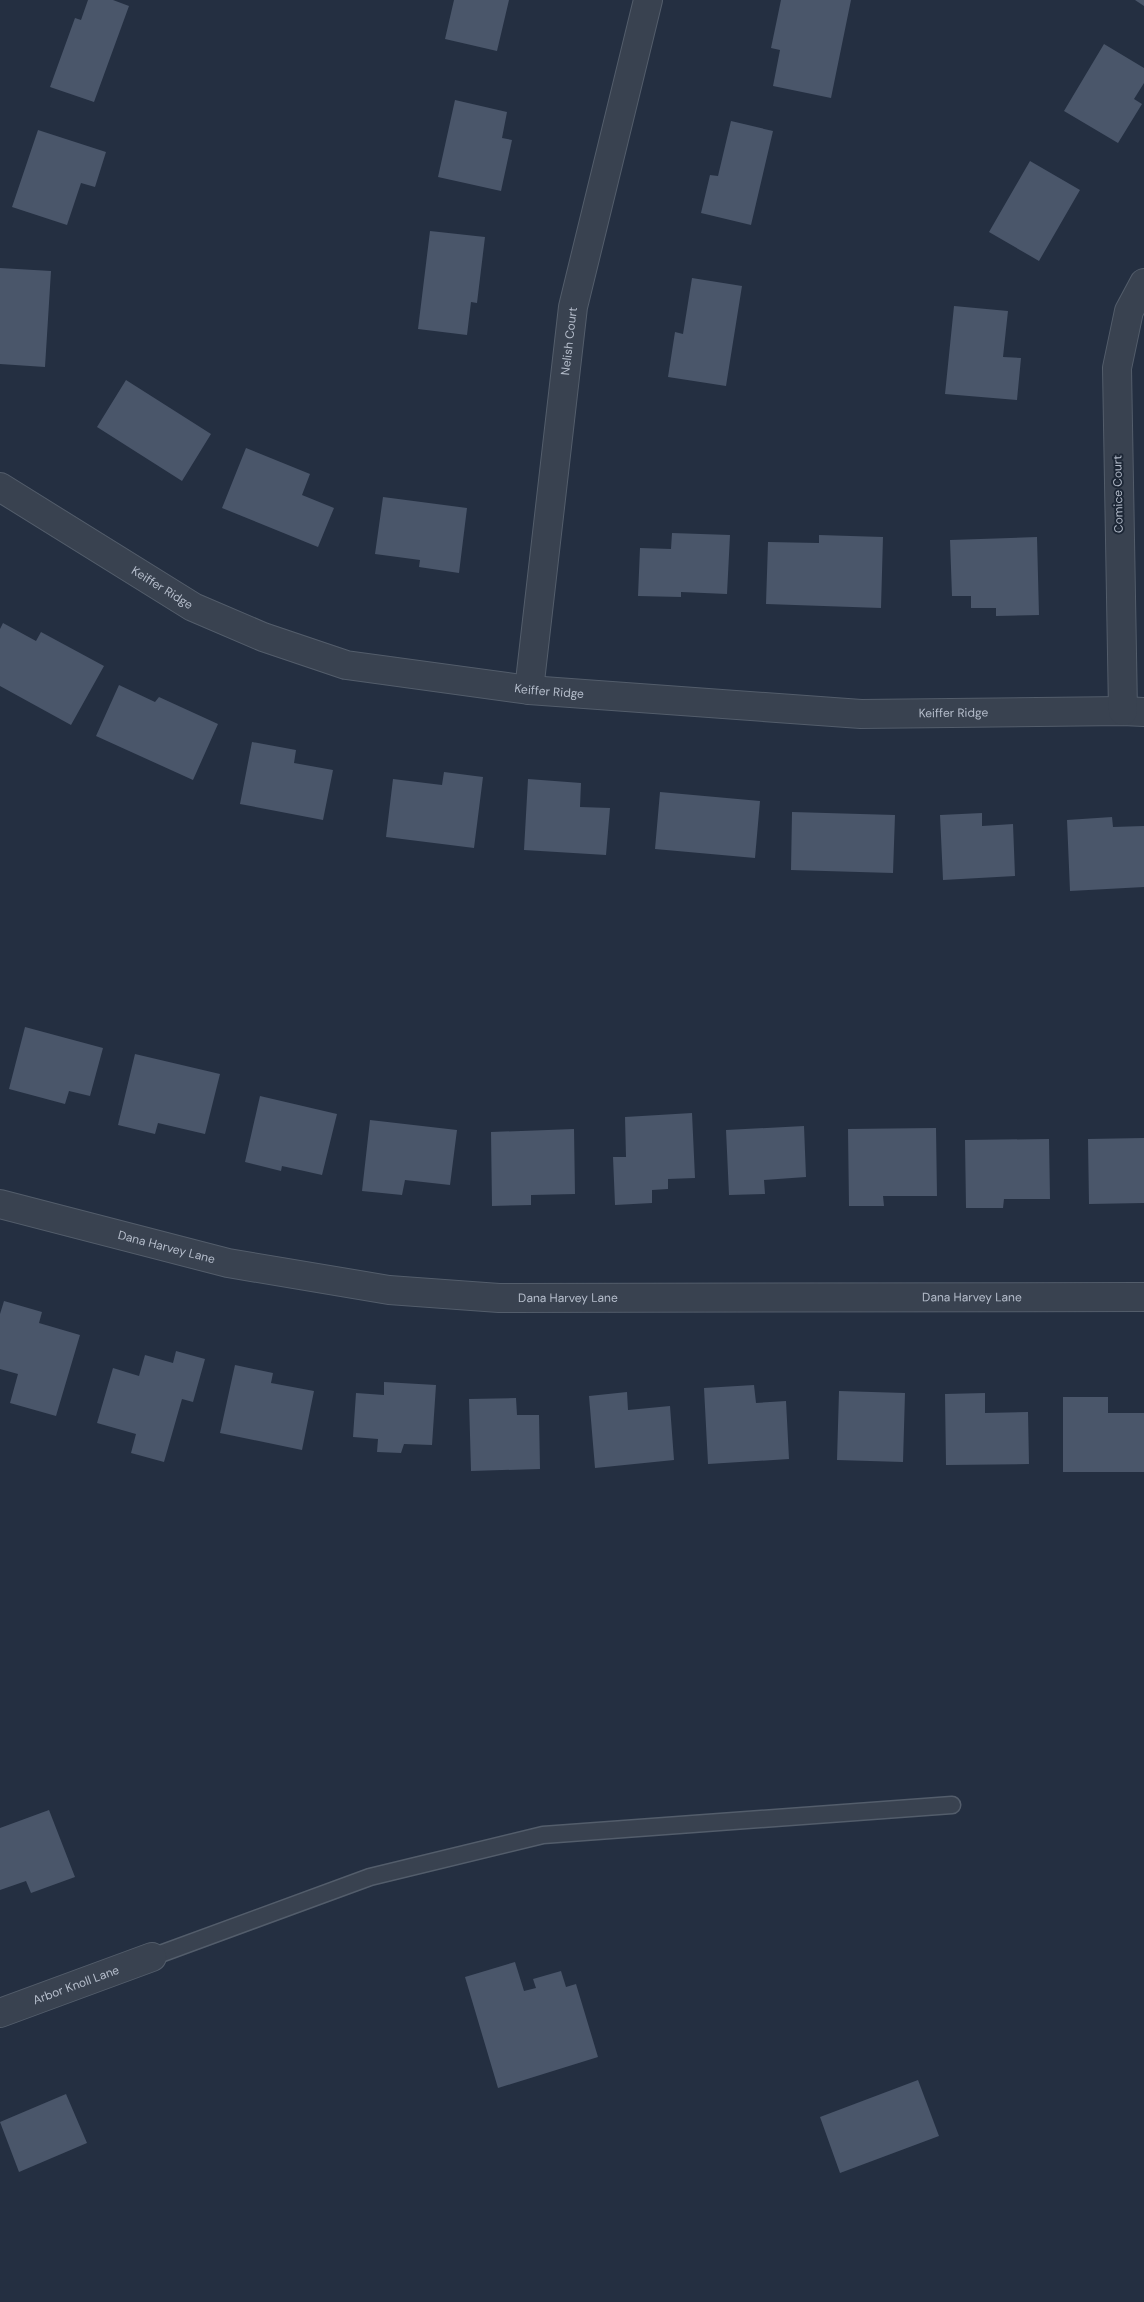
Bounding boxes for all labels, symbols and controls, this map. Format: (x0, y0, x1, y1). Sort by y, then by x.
street label: Nelish Court (557, 306, 581, 376)
street label: Comice Court (1109, 455, 1127, 533)
street label: Keiffer Ridge (128, 563, 196, 613)
street label: Keiffer Ridge (514, 680, 585, 702)
street label: Keiffer Ridge (919, 705, 988, 721)
street label: Dana Harvey Lane (116, 1227, 217, 1267)
street label: Dana Harvey Lane (922, 1289, 1022, 1305)
street label: Dana Harvey Lane (518, 1290, 618, 1306)
street label: Arbor Knoll Lane (31, 1962, 122, 2008)

